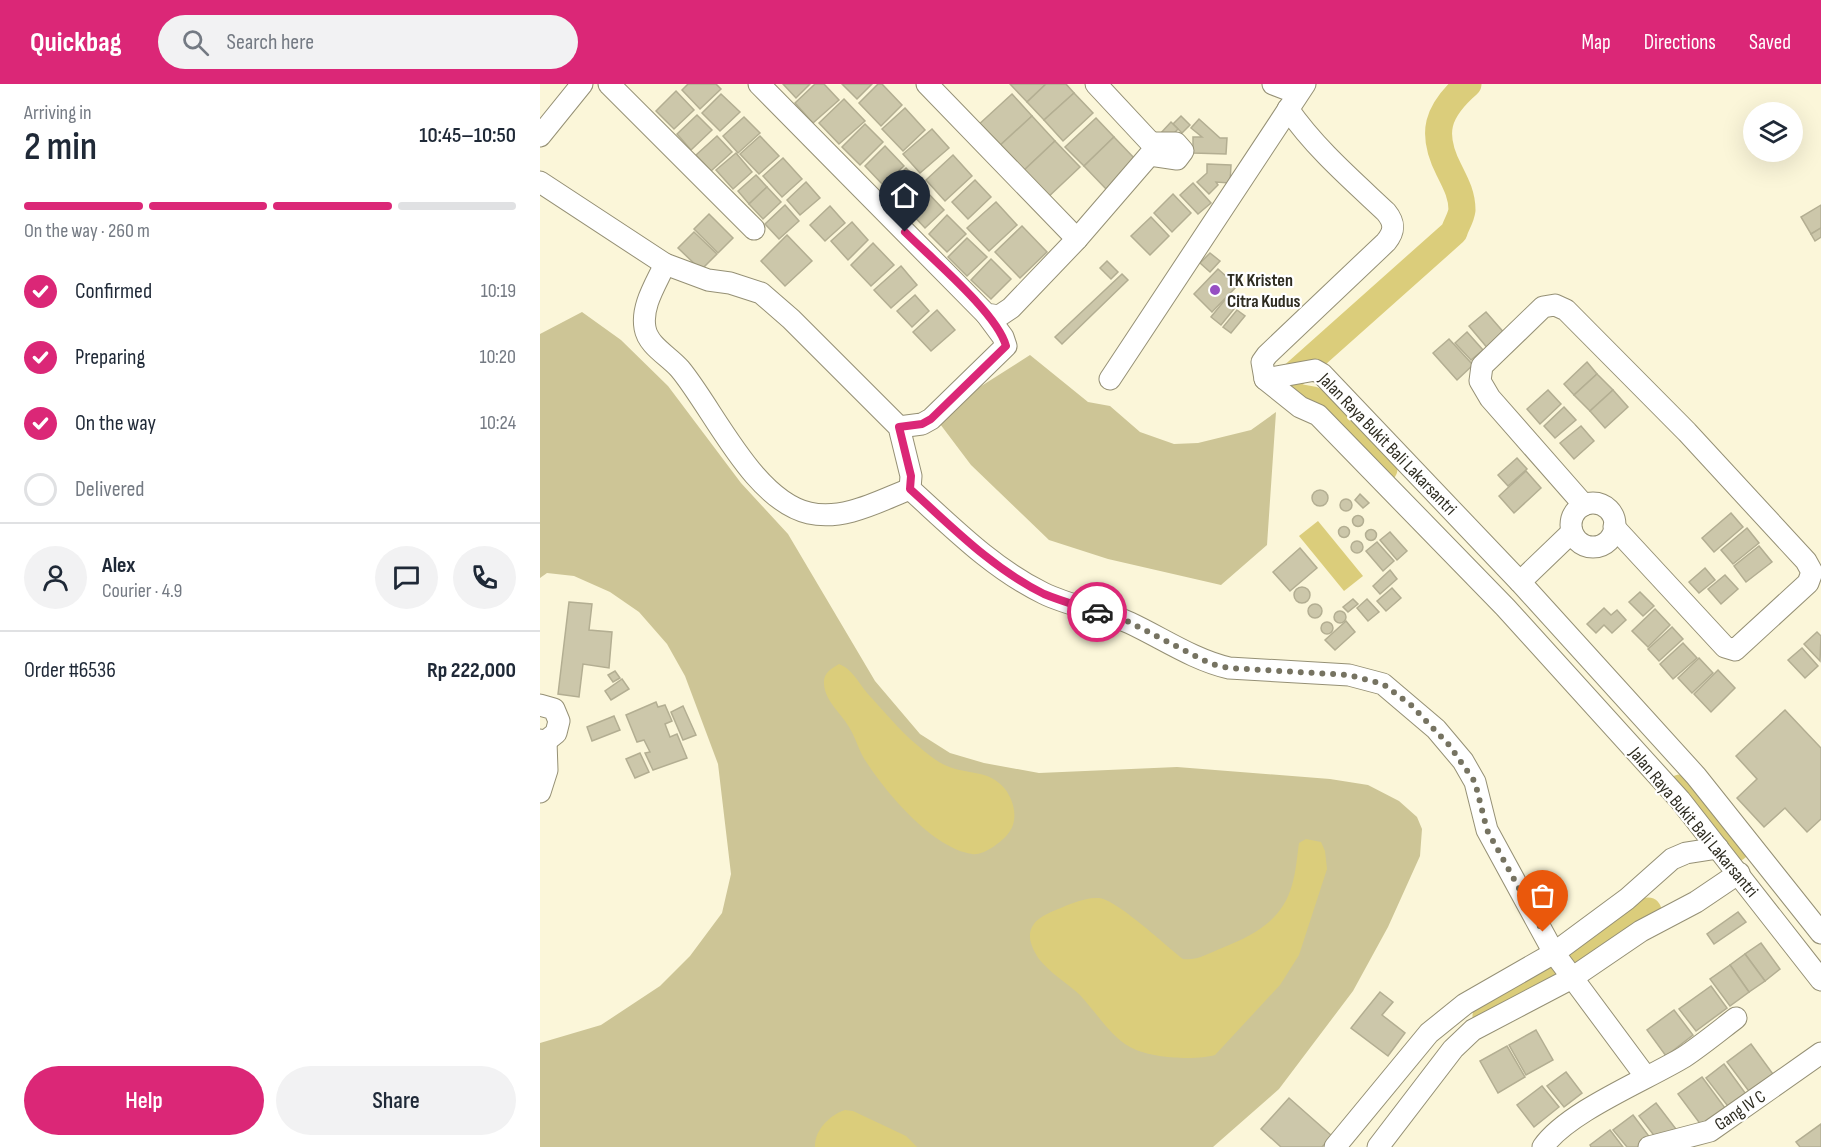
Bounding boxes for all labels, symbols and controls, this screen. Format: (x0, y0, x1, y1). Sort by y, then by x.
search box (158, 15, 578, 69)
text: Quickbag (30, 26, 122, 59)
icon: search (179, 26, 212, 59)
text: Search here (227, 29, 314, 56)
text: Map (1581, 30, 1611, 55)
text: Directions (1644, 30, 1716, 55)
text: Saved (1749, 30, 1791, 55)
text: Arriving in (24, 101, 92, 125)
map controls (1743, 102, 1803, 162)
button: layers (1743, 102, 1803, 162)
text: 10:45–10:50 (419, 122, 516, 149)
text: 2 min (24, 124, 97, 171)
pin (879, 170, 930, 232)
icon: home (888, 179, 921, 212)
text: On the way · 260 m (24, 219, 150, 243)
place label: TK Kristen Citra Kudus (1227, 270, 1301, 312)
icon: check (24, 275, 57, 308)
text: Confirmed (75, 278, 152, 305)
text: 10:19 (481, 279, 516, 303)
marker: TK Kristen Citra Kudus (1208, 283, 1222, 297)
icon: check (24, 341, 57, 374)
text: Preparing (75, 344, 145, 371)
text: 10:20 (479, 345, 516, 369)
street label: Jalan Raya Bukit Bali Lakarsantri (1314, 368, 1461, 520)
icon: check (24, 407, 57, 440)
text: On the way (75, 410, 156, 437)
text: 10:24 (480, 411, 516, 435)
text: Delivered (75, 476, 144, 503)
button: person (24, 546, 87, 609)
button: chat (375, 546, 438, 609)
button: phone (453, 546, 516, 609)
text: Alex (102, 552, 135, 579)
text: Courier · 4.9 (102, 579, 182, 603)
courier (1067, 582, 1127, 642)
icon: car (1081, 596, 1114, 629)
text: Order #6536 (24, 657, 116, 684)
text: Rp 222,000 (427, 657, 516, 684)
street label: Jalan Raya Bukit Bali Lakarsantri (1624, 742, 1763, 902)
pin (1517, 870, 1568, 932)
icon: bag (1526, 879, 1559, 912)
button: Help (24, 1066, 264, 1135)
button: Share (276, 1066, 516, 1135)
street label: Gang IV C (1711, 1086, 1770, 1135)

